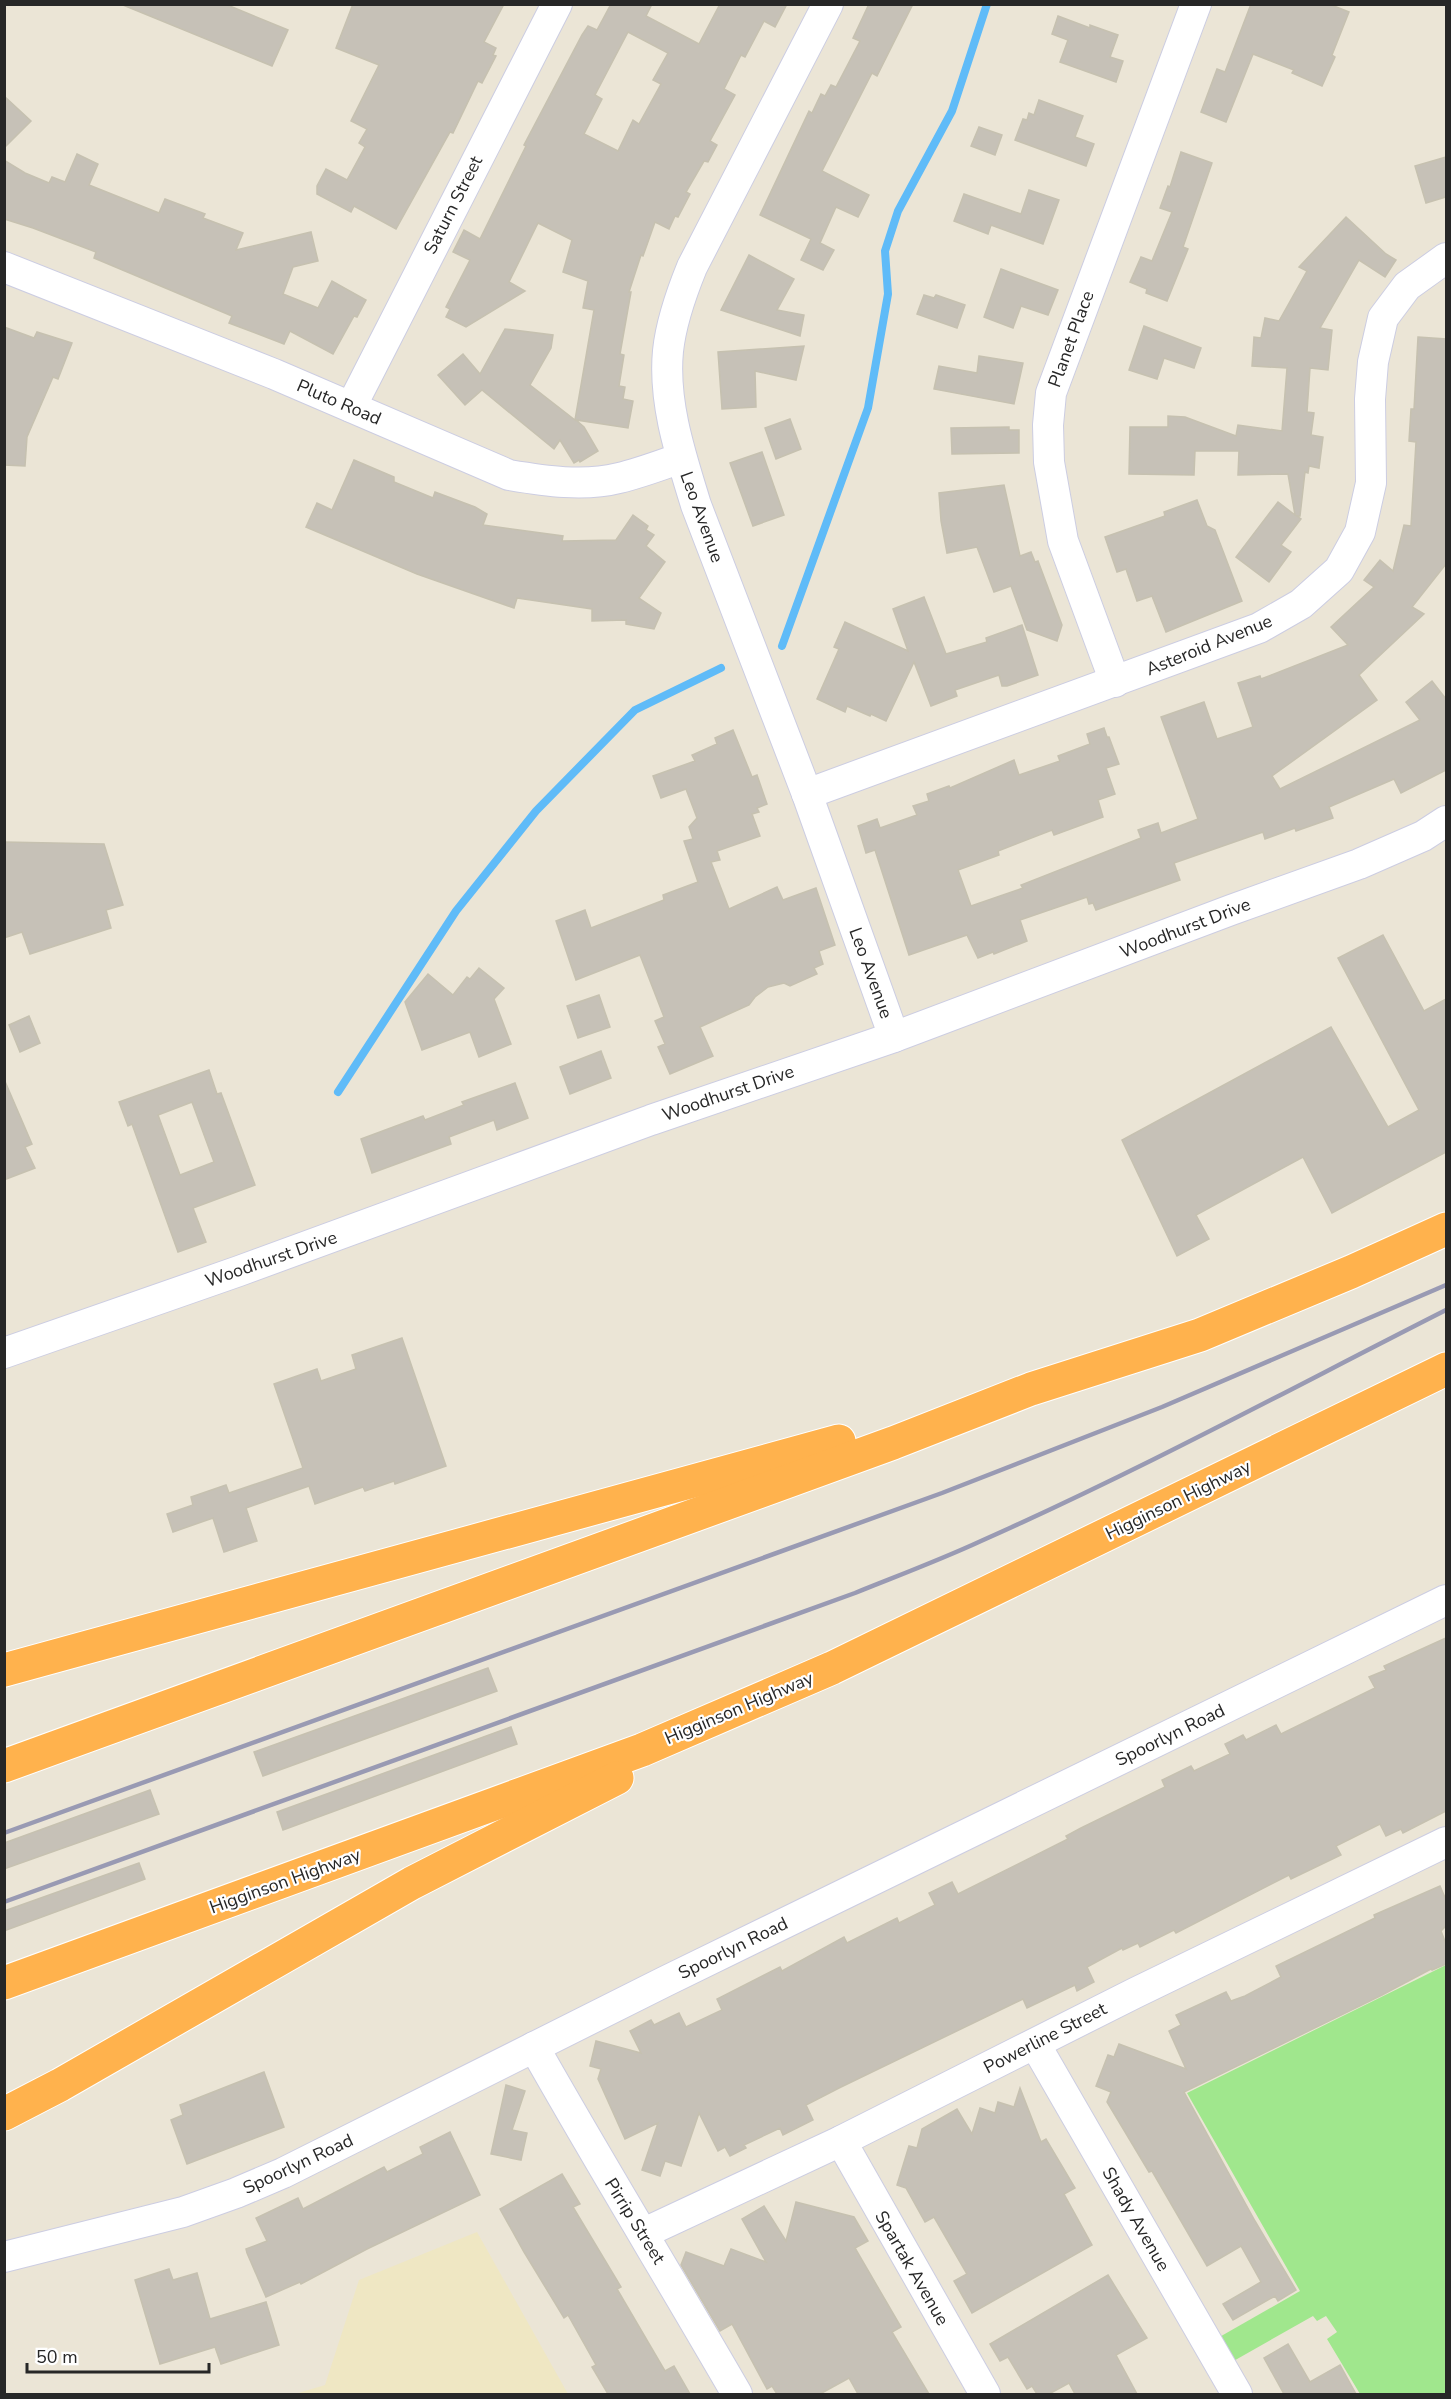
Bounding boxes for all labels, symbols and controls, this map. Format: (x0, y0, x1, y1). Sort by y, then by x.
street label: Saturn Street (418, 151, 488, 258)
street label: Planet Place (1042, 287, 1100, 391)
street label: Pluto Road (293, 373, 385, 431)
street label: Leo Avenue (674, 468, 730, 566)
street label: Asteroid Avenue (1142, 609, 1276, 681)
street label: Woodhurst Drive (1116, 892, 1254, 964)
street label: Leo Avenue (843, 924, 899, 1022)
street label: Woodhurst Drive (659, 1059, 797, 1127)
street label: Woodhurst Drive (202, 1225, 340, 1293)
street label: Higginson Highway (1101, 1454, 1255, 1546)
street label: Higginson Highway (661, 1666, 818, 1750)
street label: Spoorlyn Road (1111, 1698, 1229, 1772)
street label: Higginson Highway (206, 1842, 365, 1919)
street label: Spoorlyn Road (674, 1911, 792, 1985)
street label: Powerline Street (979, 1996, 1111, 2079)
street label: Spoorlyn Road (239, 2128, 357, 2200)
street label: Shady Avenue (1096, 2163, 1176, 2275)
street label: Pirrip Street (599, 2174, 671, 2269)
street label: Spartak Avenue (869, 2206, 955, 2330)
scale bar (27, 2336, 208, 2374)
text: 50 m (36, 2345, 78, 2369)

